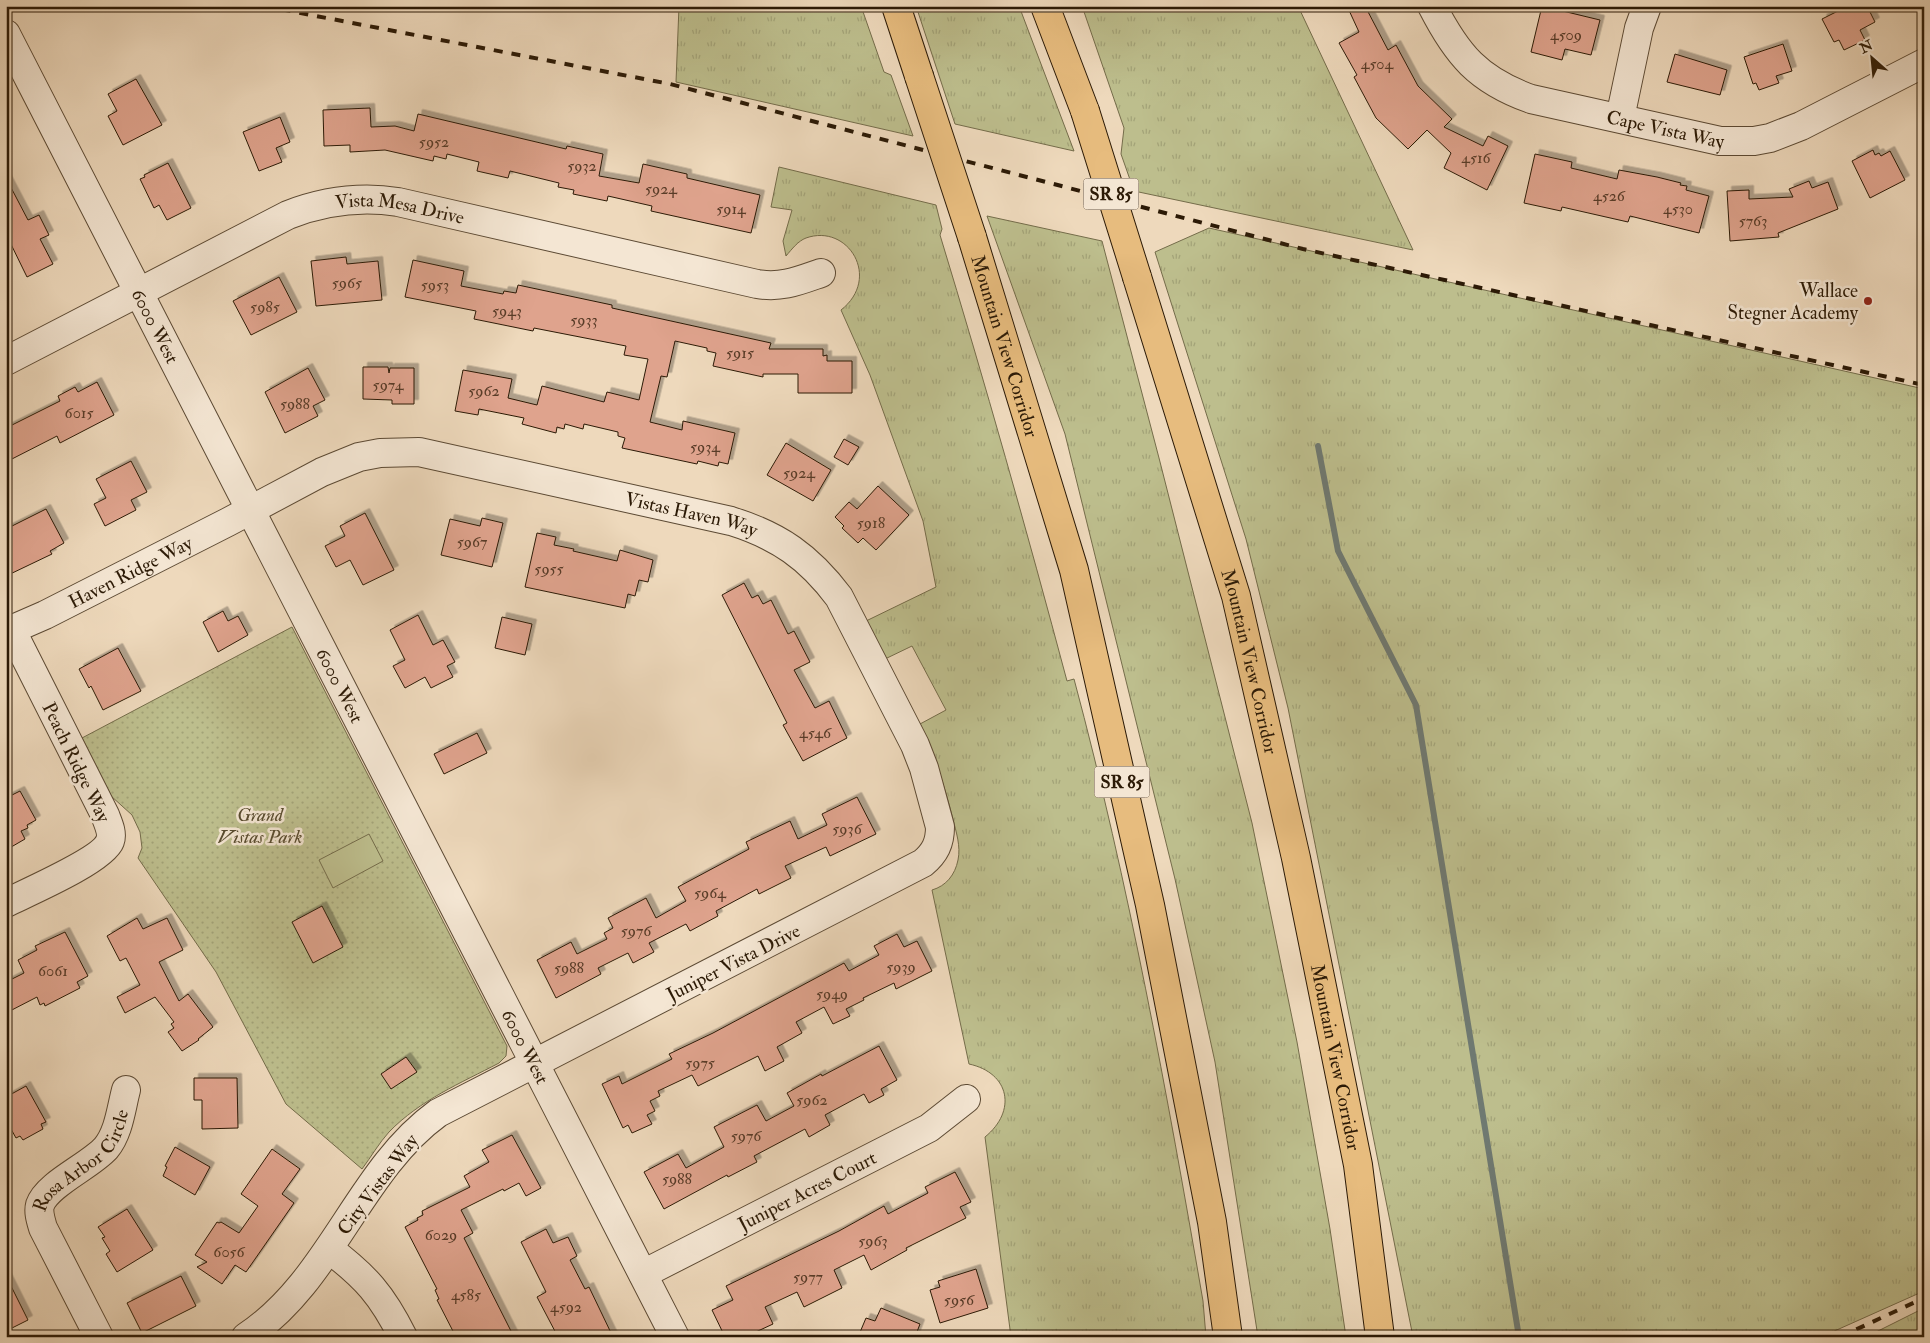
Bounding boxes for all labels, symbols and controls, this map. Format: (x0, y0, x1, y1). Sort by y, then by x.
house number: 4509 (1550, 25, 1582, 45)
north arrow (1848, 32, 1898, 82)
text: N (1856, 36, 1876, 58)
house number: 4504 (1361, 54, 1395, 74)
street label: Cape Vista Way (1604, 105, 1725, 154)
house number: 5952 (419, 132, 449, 152)
house number: 4516 (1461, 148, 1492, 168)
house number: 5932 (567, 156, 597, 176)
road number: SR 85 (1084, 178, 1138, 210)
house number: 5924 (645, 179, 678, 199)
house number: 4526 (1593, 186, 1626, 206)
street label: Vista Mesa Drive (334, 188, 467, 230)
house number: 5914 (716, 199, 747, 219)
house number: 4530 (1663, 199, 1693, 219)
house number: 5763 (1739, 211, 1767, 231)
street label: Mountain View Corridor (965, 252, 1044, 440)
house number: 5965 (332, 273, 362, 293)
house number: 5953 (421, 275, 449, 295)
place label: Wallace Stegner Academy (1728, 279, 1859, 325)
street label: 6000 West (126, 285, 184, 368)
marker: Wallace Stegner Academy (1862, 295, 1874, 307)
house number: 5985 (250, 297, 280, 317)
house number: 5943 (492, 301, 522, 321)
house number: 5933 (570, 310, 598, 330)
house number: 5915 (726, 343, 754, 363)
house number: 5974 (373, 375, 405, 395)
house number: 5962 (468, 381, 500, 401)
house number: 5988 (280, 394, 311, 414)
house number: 6015 (65, 403, 93, 423)
house number: 5934 (690, 437, 721, 457)
house number: 5924 (783, 463, 816, 483)
street label: Vistas Haven Way (623, 487, 762, 543)
house number: 5918 (857, 513, 886, 533)
street label: Haven Ridge Way (65, 531, 197, 614)
house number: 5967 (457, 532, 488, 552)
house number: 5955 (534, 559, 564, 579)
street label: Mountain View Corridor (1215, 566, 1283, 757)
street label: 6000 West (310, 644, 369, 727)
street label: Peach Ridge Way (37, 698, 116, 827)
house number: 4546 (799, 723, 832, 743)
road number: SR 85 (1094, 766, 1150, 798)
park label: Grand Vistas Park (218, 803, 303, 849)
house number: 5936 (832, 819, 863, 839)
house number: 5964 (694, 883, 727, 903)
street label: Juniper Vista Drive (662, 919, 805, 1008)
house number: 5976 (621, 921, 652, 941)
house number: 5939 (886, 957, 916, 977)
house number: 5988 (554, 958, 585, 978)
house number: 6061 (38, 961, 68, 981)
street label: Mountain View Corridor (1305, 962, 1366, 1153)
house number: 5949 (816, 984, 848, 1004)
street label: 6000 West (496, 1005, 554, 1088)
house number: 5975 (685, 1053, 715, 1073)
house number: 5962 (796, 1090, 828, 1110)
street label: Rosa Arbor Circle (28, 1107, 134, 1215)
house number: 5976 (731, 1126, 762, 1146)
street label: City Vistas Way (332, 1129, 424, 1240)
street label: Juniper Acres Court (733, 1146, 880, 1237)
house number: 5988 (662, 1169, 693, 1189)
house number: 6029 (425, 1225, 457, 1245)
house number: 5963 (858, 1231, 888, 1251)
house number: 6056 (213, 1242, 246, 1262)
house number: 5977 (793, 1267, 824, 1287)
house number: 4585 (451, 1285, 481, 1305)
house number: 5956 (944, 1290, 975, 1310)
house number: 4592 (550, 1297, 582, 1317)

